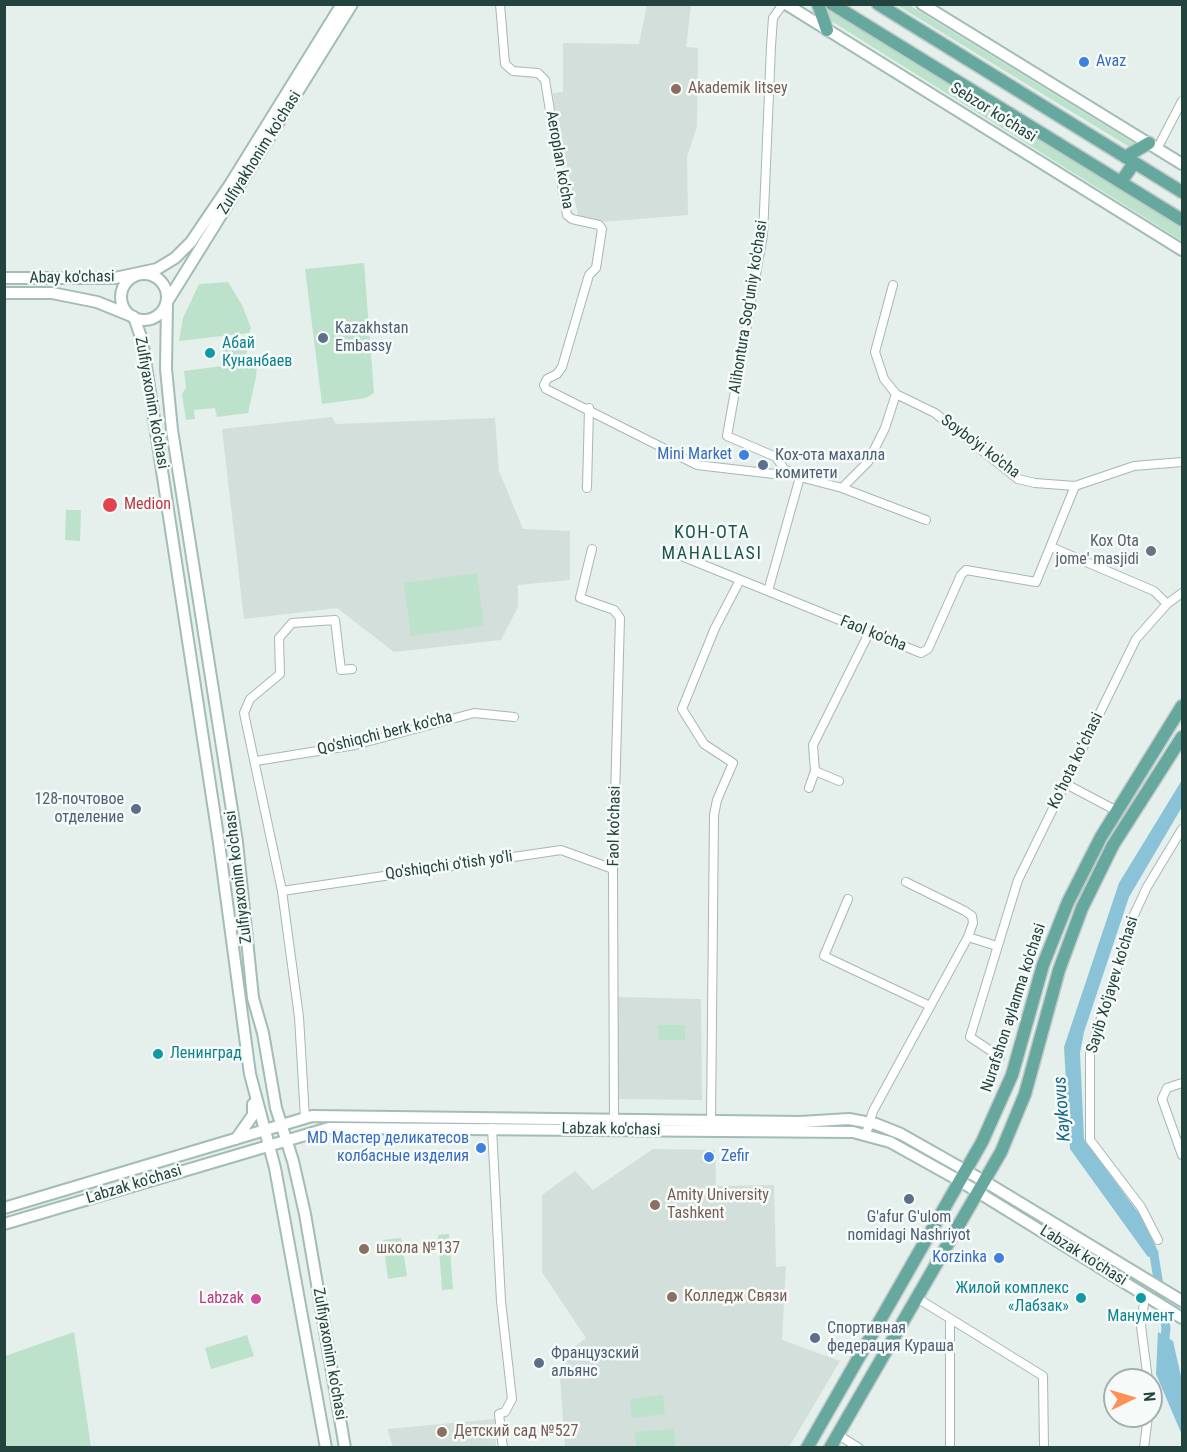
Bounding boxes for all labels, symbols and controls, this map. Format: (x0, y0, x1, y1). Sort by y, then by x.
place label: Avaz (1096, 52, 1126, 72)
marker: Avaz (1077, 55, 1091, 69)
place label: Akademik litsey (688, 79, 788, 99)
street label: Sebzor ko‘chasi (947, 79, 1039, 147)
marker: Akademik litsey (669, 82, 683, 96)
street label: Zulfiyakhonim ko'chasi (214, 88, 306, 218)
street label: Aeroplan ko'cha (541, 109, 577, 211)
street label: Alihontura Sog'uniy ko'chasi (726, 219, 772, 395)
street label: Abay ko'chasi (29, 268, 115, 288)
place label: Kazakhstan Embassy (335, 319, 408, 357)
marker: Kazakhstan Embassy (316, 331, 330, 345)
place label: Абай Кунанбаев (222, 334, 292, 372)
street label: Zulfiyaxonim ko'chasi (130, 335, 172, 471)
marker: Абай Кунанбаев (203, 346, 217, 360)
street label: Soybo'yi ko'cha (937, 411, 1023, 483)
place label: Mini Market (657, 445, 732, 465)
place label: Кох-ота махалла комитети (775, 446, 885, 484)
marker: Mini Market (737, 448, 751, 462)
marker: Кох-ота махалла комитети (756, 458, 770, 472)
place label: Medion (124, 495, 171, 515)
marker: Medion (101, 496, 119, 514)
district label: KOH-OTA MAHALLASI (662, 522, 762, 564)
place label: Kox Ota jome' masjidi (1056, 532, 1139, 570)
marker: Kox Ota jome' masjidi (1144, 544, 1158, 558)
street label: Faol ko'cha (837, 612, 909, 656)
street label: Qo'shiqchi berk ko'cha (316, 708, 454, 760)
street label: Koʻhota koʻchasi (1044, 710, 1108, 812)
street label: Faol ko'chasi (605, 785, 625, 867)
place label: 128-почтовое отделение (34, 790, 124, 828)
marker: 128-почтовое отделение (129, 802, 143, 816)
street label: Zulfiyaxonim ko'chasi (221, 809, 257, 945)
street label: Qo'shiqchi o'tish yo'li (384, 848, 514, 884)
street label: Sayib Xo'jayev ko'chasi (1083, 914, 1143, 1056)
street label: Nurafshon aylanma ko'chasi (978, 921, 1050, 1095)
place label: Ленинград (170, 1044, 242, 1064)
marker: Ленинград (151, 1047, 165, 1061)
water label: Kaykovus (1050, 1076, 1076, 1142)
street label: Labzak ko'chasi (561, 1120, 661, 1140)
place label: MD Мастер деликатесов колбасные изделия (307, 1129, 469, 1167)
marker: MD Мастер деликатесов колбасные изделия (474, 1141, 488, 1155)
place label: Zefir (721, 1147, 749, 1167)
marker: Zefir (702, 1150, 716, 1164)
street label: Labzak ko'chasi (84, 1161, 184, 1209)
place label: Amity University Tashkent (667, 1186, 769, 1224)
marker: G'afur G'ulom nomidagi Nashriyot (902, 1192, 916, 1206)
marker: Amity University Tashkent (648, 1198, 662, 1212)
place label: G'afur G'ulom nomidagi Nashriyot (848, 1208, 970, 1246)
street label: Labzak ko'chasi (1036, 1222, 1130, 1290)
place label: школа №137 (376, 1239, 460, 1259)
marker: школа №137 (357, 1242, 371, 1256)
place label: Korzinka (932, 1248, 987, 1268)
marker: Korzinka (992, 1251, 1006, 1265)
place label: Жилой комплекс «Лабзак» (956, 1279, 1069, 1317)
street label: Zulfiyaxonim ko'chasi (308, 1286, 350, 1422)
place label: Колледж Связи (684, 1287, 787, 1307)
place label: Labzak (199, 1289, 244, 1309)
marker: Колледж Связи (665, 1290, 679, 1304)
marker: Жилой комплекс «Лабзак» (1074, 1291, 1088, 1305)
marker: Манумент (1134, 1291, 1148, 1305)
marker: Labzak (249, 1292, 263, 1306)
place label: Манумент (1107, 1307, 1175, 1327)
place label: Спортивная федерация Кураша (827, 1319, 954, 1357)
marker: Спортивная федерация Кураша (808, 1331, 822, 1345)
place label: Французский альянс (551, 1344, 639, 1382)
marker: Французский альянс (532, 1356, 546, 1370)
north arrow (1103, 1368, 1163, 1428)
text: N (1140, 1391, 1159, 1402)
place label: Детский сад №527 (454, 1422, 578, 1442)
marker: Детский сад №527 (435, 1425, 449, 1439)

